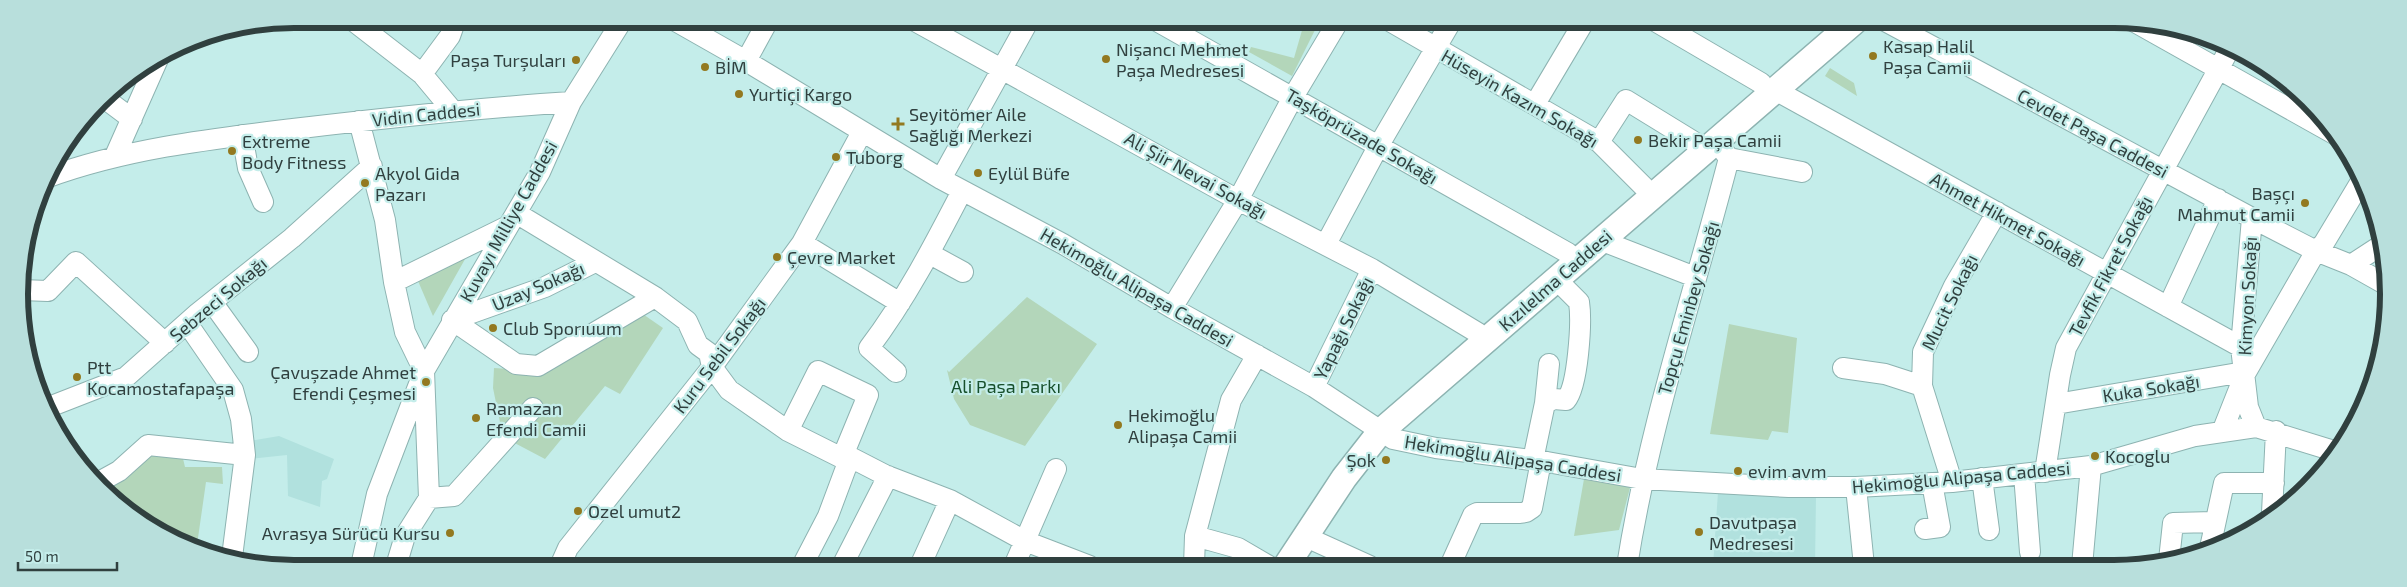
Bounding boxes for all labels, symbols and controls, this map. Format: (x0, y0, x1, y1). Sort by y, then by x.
place label: Kasap Halil Paşa Camii (1883, 35, 1975, 79)
place label: Nişancı Mehmet Paşa Medresesi (1116, 38, 1248, 82)
street label: Hüseyin Kazım Sokağı (1438, 44, 1602, 152)
place label: Paşa Turşuları (450, 49, 566, 72)
marker: Kasap Halil Paşa Camii (1867, 50, 1879, 62)
marker: Nişancı Mehmet Paşa Medresesi (1100, 53, 1112, 65)
marker: Paşa Turşuları (570, 54, 582, 66)
place label: BİM (715, 56, 747, 78)
marker: BİM (699, 61, 711, 73)
place label: Yurtiçi Kargo (749, 83, 852, 106)
street label: Taşköprüzade Sokağı (1282, 84, 1442, 189)
street label: Cevdet Paşa Caddesi (2013, 84, 2172, 183)
marker: Yurtiçi Kargo (733, 88, 745, 100)
street label: Vidin Caddesi (371, 97, 481, 131)
place label: Seyitömer Aile Sağlığı Merkezi (909, 103, 1032, 146)
marker: Seyitömer Aile Sağlığı Merkezi (891, 117, 905, 131)
street label: Ali Şiir Nevai Sokağı (1121, 127, 1271, 224)
place label: Bekir Paşa Camii (1648, 129, 1782, 152)
place label: Extreme Body Fitness (242, 130, 346, 173)
marker: Bekir Paşa Camii (1632, 134, 1644, 146)
street label: Kuvayı Milliye Caddesi (455, 137, 561, 305)
marker: Extreme Body Fitness (226, 145, 238, 157)
place label: Tuborg (846, 146, 903, 168)
marker: Tuborg (830, 151, 842, 163)
place label: Akyol Gida Pazarı (375, 162, 460, 205)
place label: Eylül Büfe (988, 162, 1070, 184)
marker: Eylül Büfe (972, 167, 984, 179)
street label: Ahmet Hikmet Sokağı (1927, 167, 2089, 271)
marker: Akyol Gida Pazarı (359, 177, 371, 189)
place label: Başçı Mahmut Camii (2177, 182, 2295, 225)
street label: Tevfik Fikret Sokağı (2064, 192, 2156, 340)
marker: Başçı Mahmut Camii (2299, 197, 2311, 209)
street label: Topçu Eminbey Sokağı (1653, 219, 1724, 398)
street label: Hekimoğlu Alipaşa Caddesi (1036, 223, 1237, 352)
street label: Kızılelma Caddesi (1494, 225, 1616, 335)
street label: Kimyon Sokağı (2233, 236, 2261, 356)
place label: Çevre Market (787, 246, 896, 269)
street label: Mucit Sokağı (1916, 250, 1982, 354)
marker: Çevre Market (771, 251, 783, 263)
street label: Sebzeci Sokağı (165, 252, 271, 346)
street label: Uzay Sokağı (489, 257, 587, 315)
street label: Yapağı Sokağı (1309, 273, 1377, 383)
street label: Kuru Sebil Sokağı (668, 293, 770, 417)
place label: Club Sporıuum (503, 317, 622, 339)
marker: Club Sporıuum (487, 322, 499, 334)
place label: Ptt Kocamostafapaşa (87, 356, 234, 400)
place label: Çavuşzade Ahmet Efendi Çeşmesi (270, 361, 416, 405)
street label: Kuka Sokağı (2101, 369, 2201, 407)
marker: Ptt Kocamostafapaşa (71, 371, 83, 383)
park label: Ali Paşa Parkı (951, 375, 1061, 398)
marker: Çavuşzade Ahmet Efendi Çeşmesi (420, 376, 432, 388)
place label: Ramazan Efendi Camii (486, 397, 587, 440)
place label: Hekimoğlu Alipaşa Camii (1128, 404, 1237, 448)
marker: Ramazan Efendi Camii (470, 412, 482, 424)
marker: Hekimoğlu Alipaşa Camii (1112, 419, 1124, 431)
street label: Hekimoğlu Alipaşa Caddesi (1403, 430, 1623, 487)
place label: Kocoglu (2105, 445, 2170, 467)
place label: Şok (1347, 449, 1376, 472)
marker: Kocoglu (2089, 450, 2101, 462)
marker: Şok (1380, 454, 1392, 466)
street label: Hekimoğlu Alipaşa Caddesi (1851, 457, 2071, 498)
place label: evim avm (1748, 460, 1827, 482)
marker: evim avm (1732, 465, 1744, 477)
place label: Ozel umut2 (588, 500, 681, 522)
marker: Ozel umut2 (572, 505, 584, 517)
place label: Davutpaşa Medresesi (1709, 511, 1797, 554)
place label: Avrasya Sürücü Kursu (262, 522, 440, 544)
marker: Davutpaşa Medresesi (1693, 526, 1705, 538)
marker: Avrasya Sürücü Kursu (444, 527, 456, 539)
scale bar (18, 540, 116, 572)
text: 50 m (25, 547, 59, 565)

